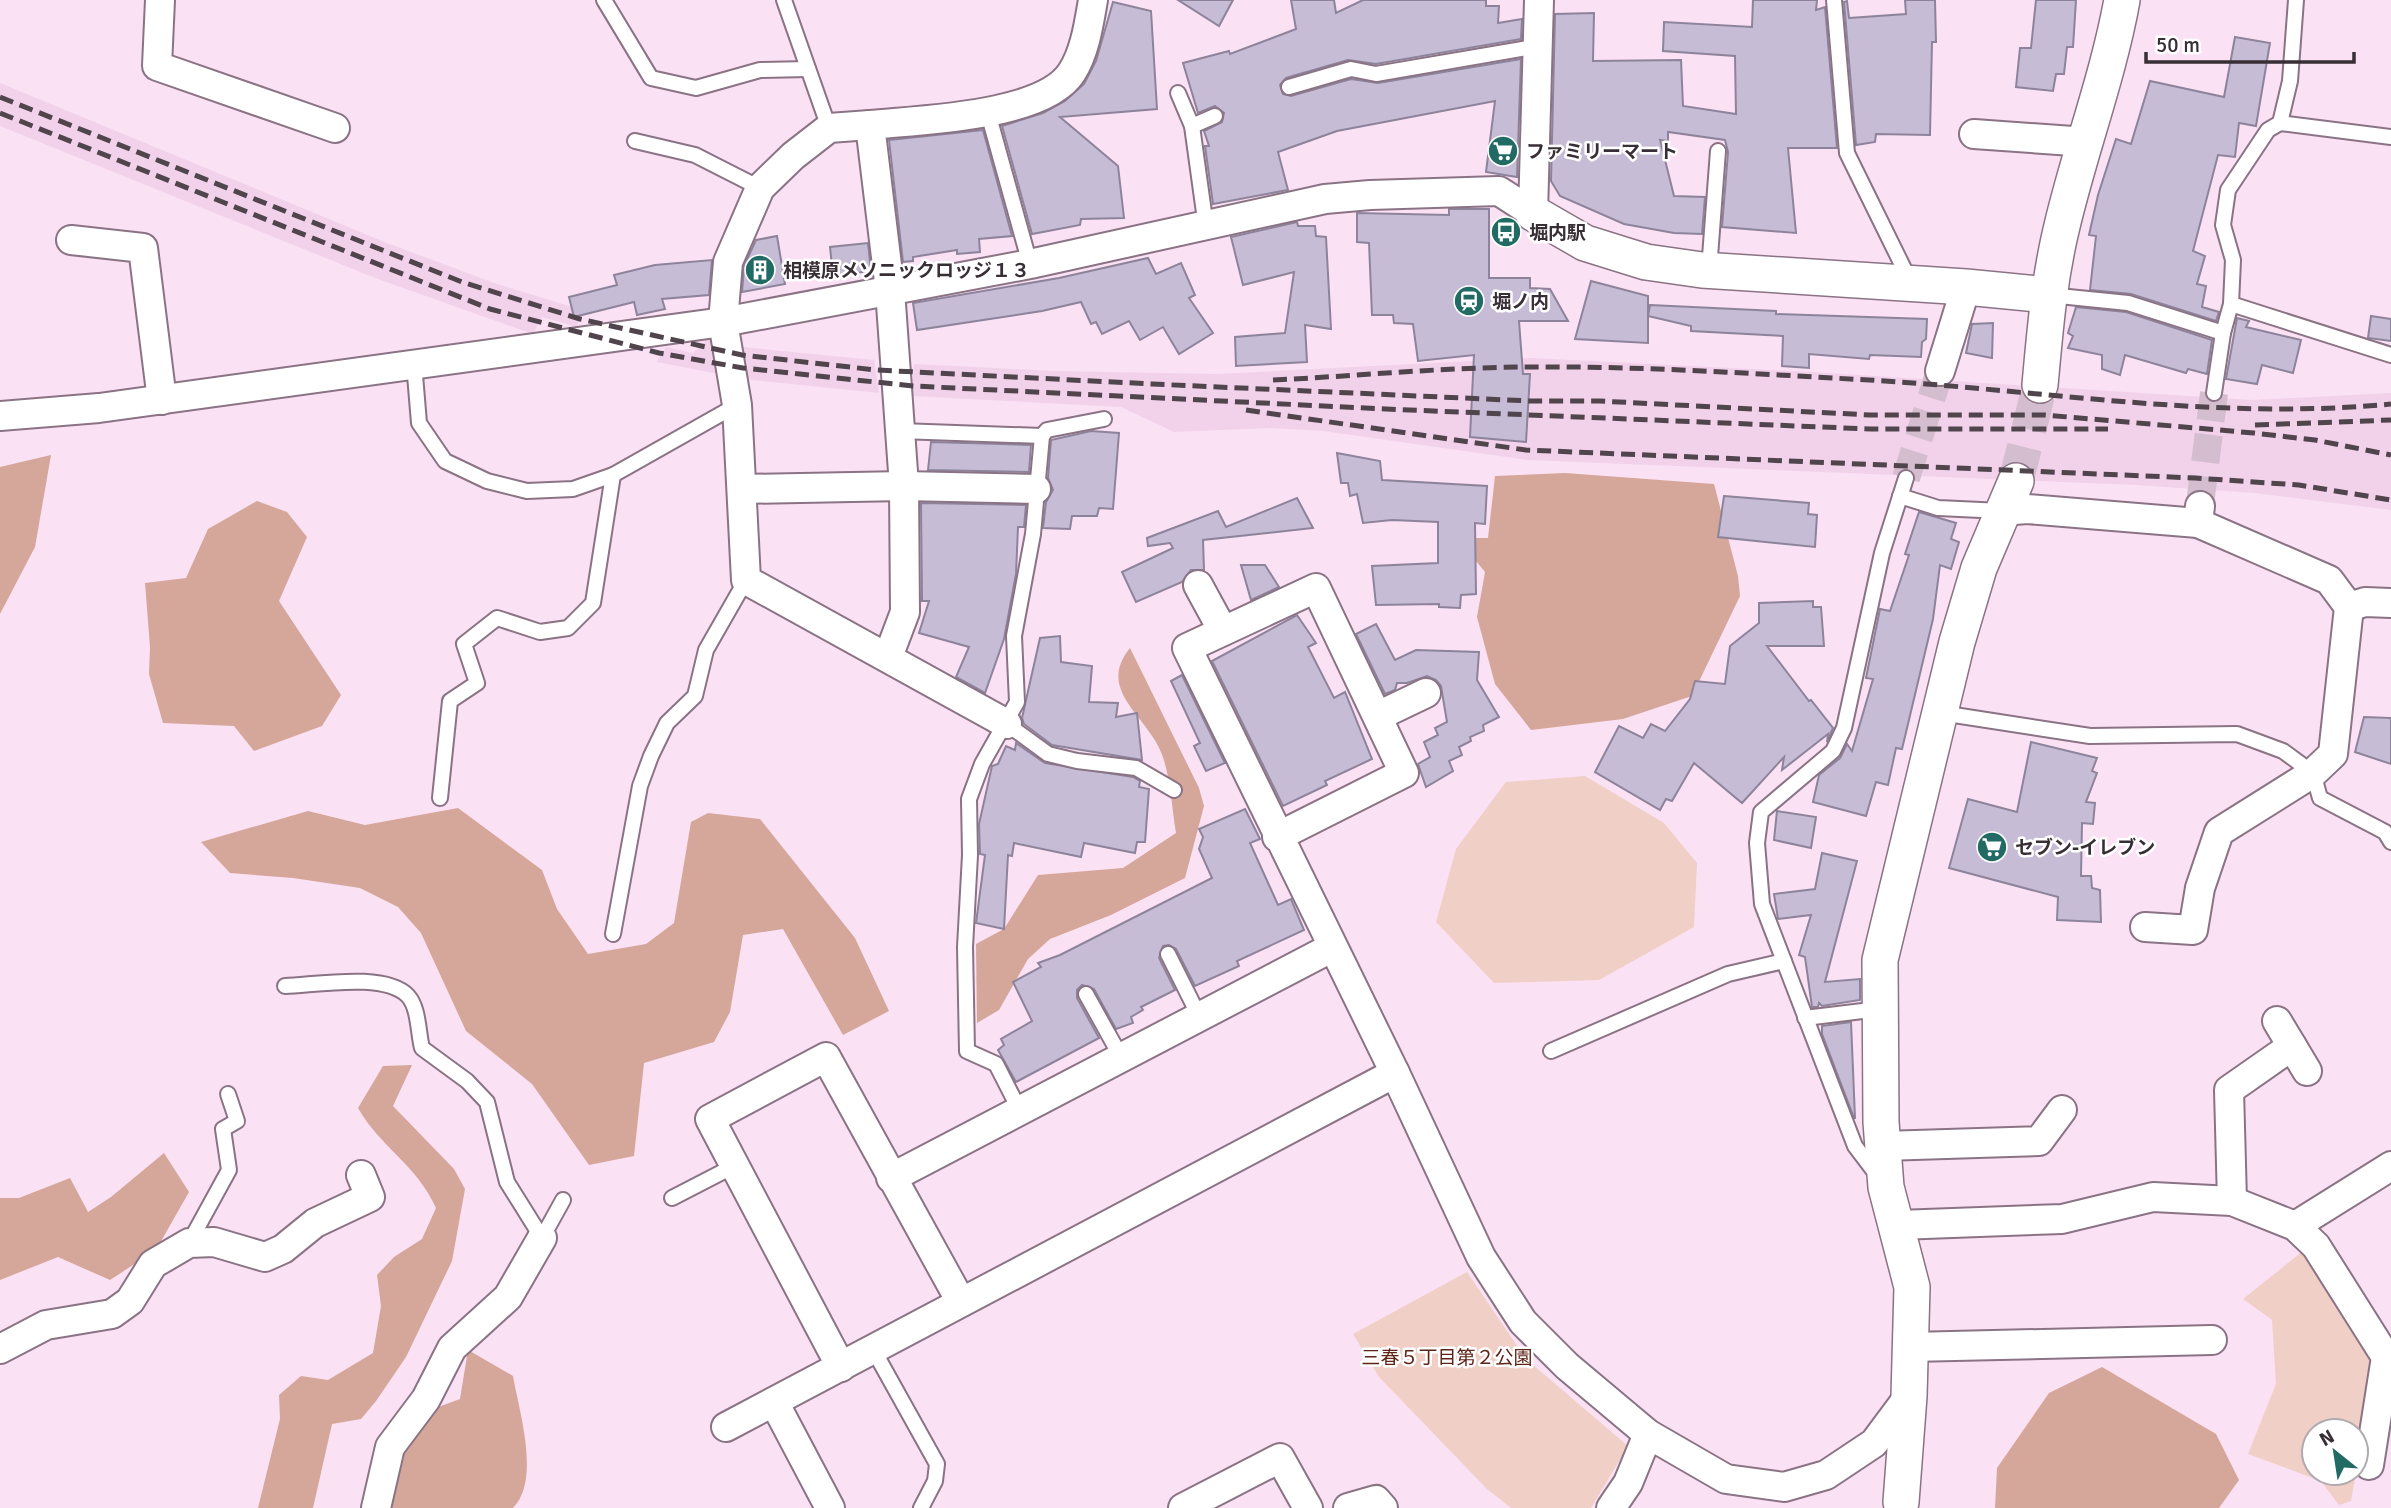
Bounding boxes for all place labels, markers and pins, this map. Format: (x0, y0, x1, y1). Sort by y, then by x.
supermarket icon: ファミリーマート (1486, 134, 1520, 168)
place label: ファミリーマート (1526, 140, 1678, 164)
bus stop icon: 堀内駅 (1489, 215, 1523, 249)
place label: 堀内駅 (1529, 221, 1586, 245)
building icon: 相模原メソニックロッジ１３ (743, 253, 777, 287)
place label: 相模原メソニックロッジ１３ (783, 259, 1030, 283)
station icon: 堀ノ内 (1452, 284, 1486, 318)
place label: 堀ノ内 (1492, 290, 1549, 314)
supermarket icon: セブン-イレブン (1975, 830, 2009, 864)
place label: セブン-イレブン (2015, 836, 2155, 860)

